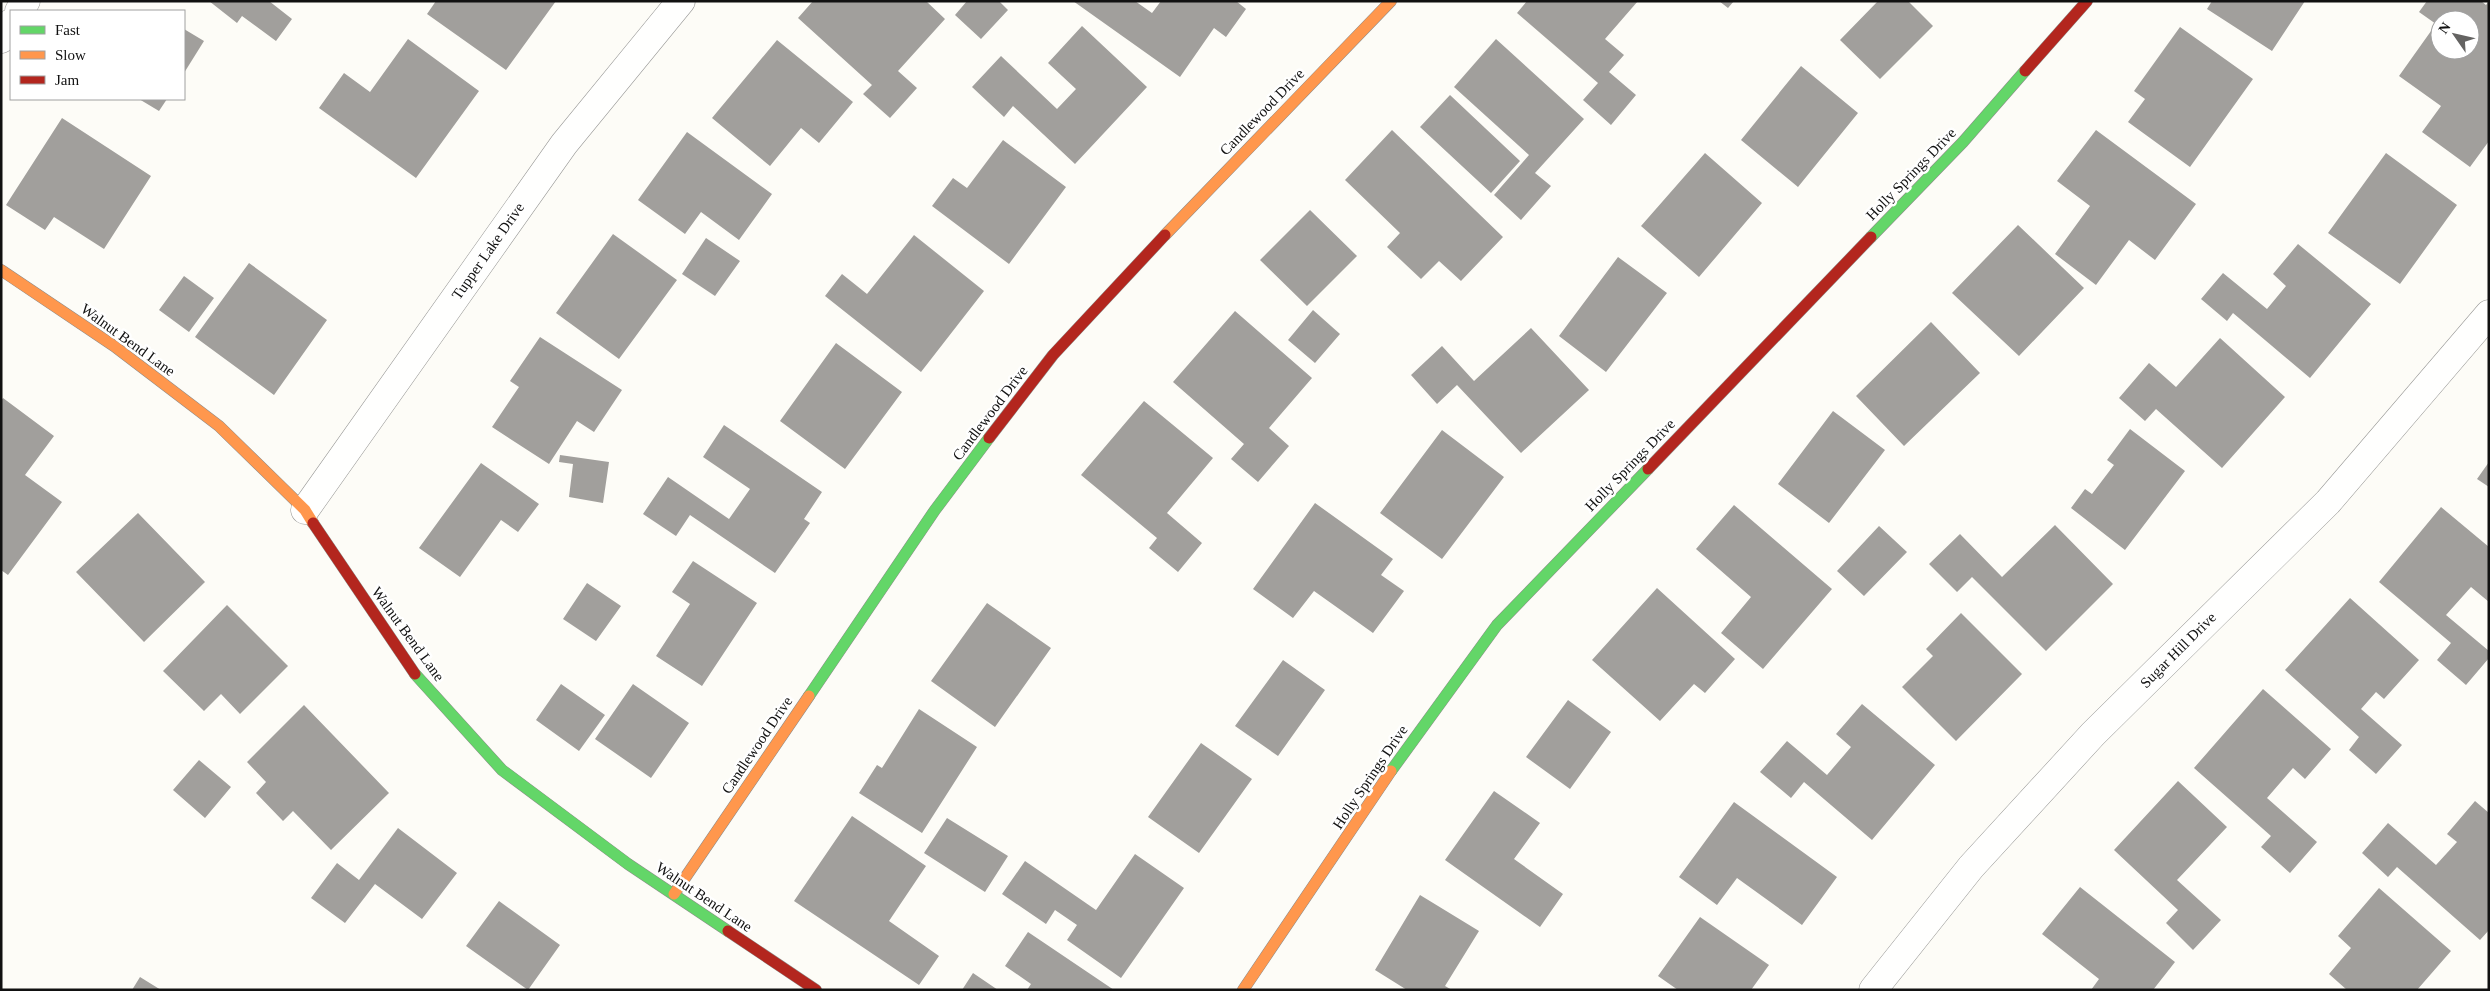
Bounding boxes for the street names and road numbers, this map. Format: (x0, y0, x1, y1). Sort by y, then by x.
street label: Candlewood Drive (1217, 65, 1307, 158)
street label: Holly Springs Drive (1863, 124, 1959, 223)
street label: Tupper Lake Drive (449, 199, 528, 302)
street label: Walnut Bend Lane (78, 301, 178, 380)
street label: Candlewood Drive (949, 363, 1031, 463)
street label: Holly Springs Drive (1582, 415, 1678, 514)
street label: Walnut Bend Lane (369, 584, 448, 684)
street label: Sugar Hill Drive (2137, 609, 2219, 691)
street label: Candlewood Drive (719, 693, 796, 797)
street label: Holly Springs Drive (1329, 722, 1411, 832)
street label: Walnut Bend Lane (653, 859, 755, 935)

